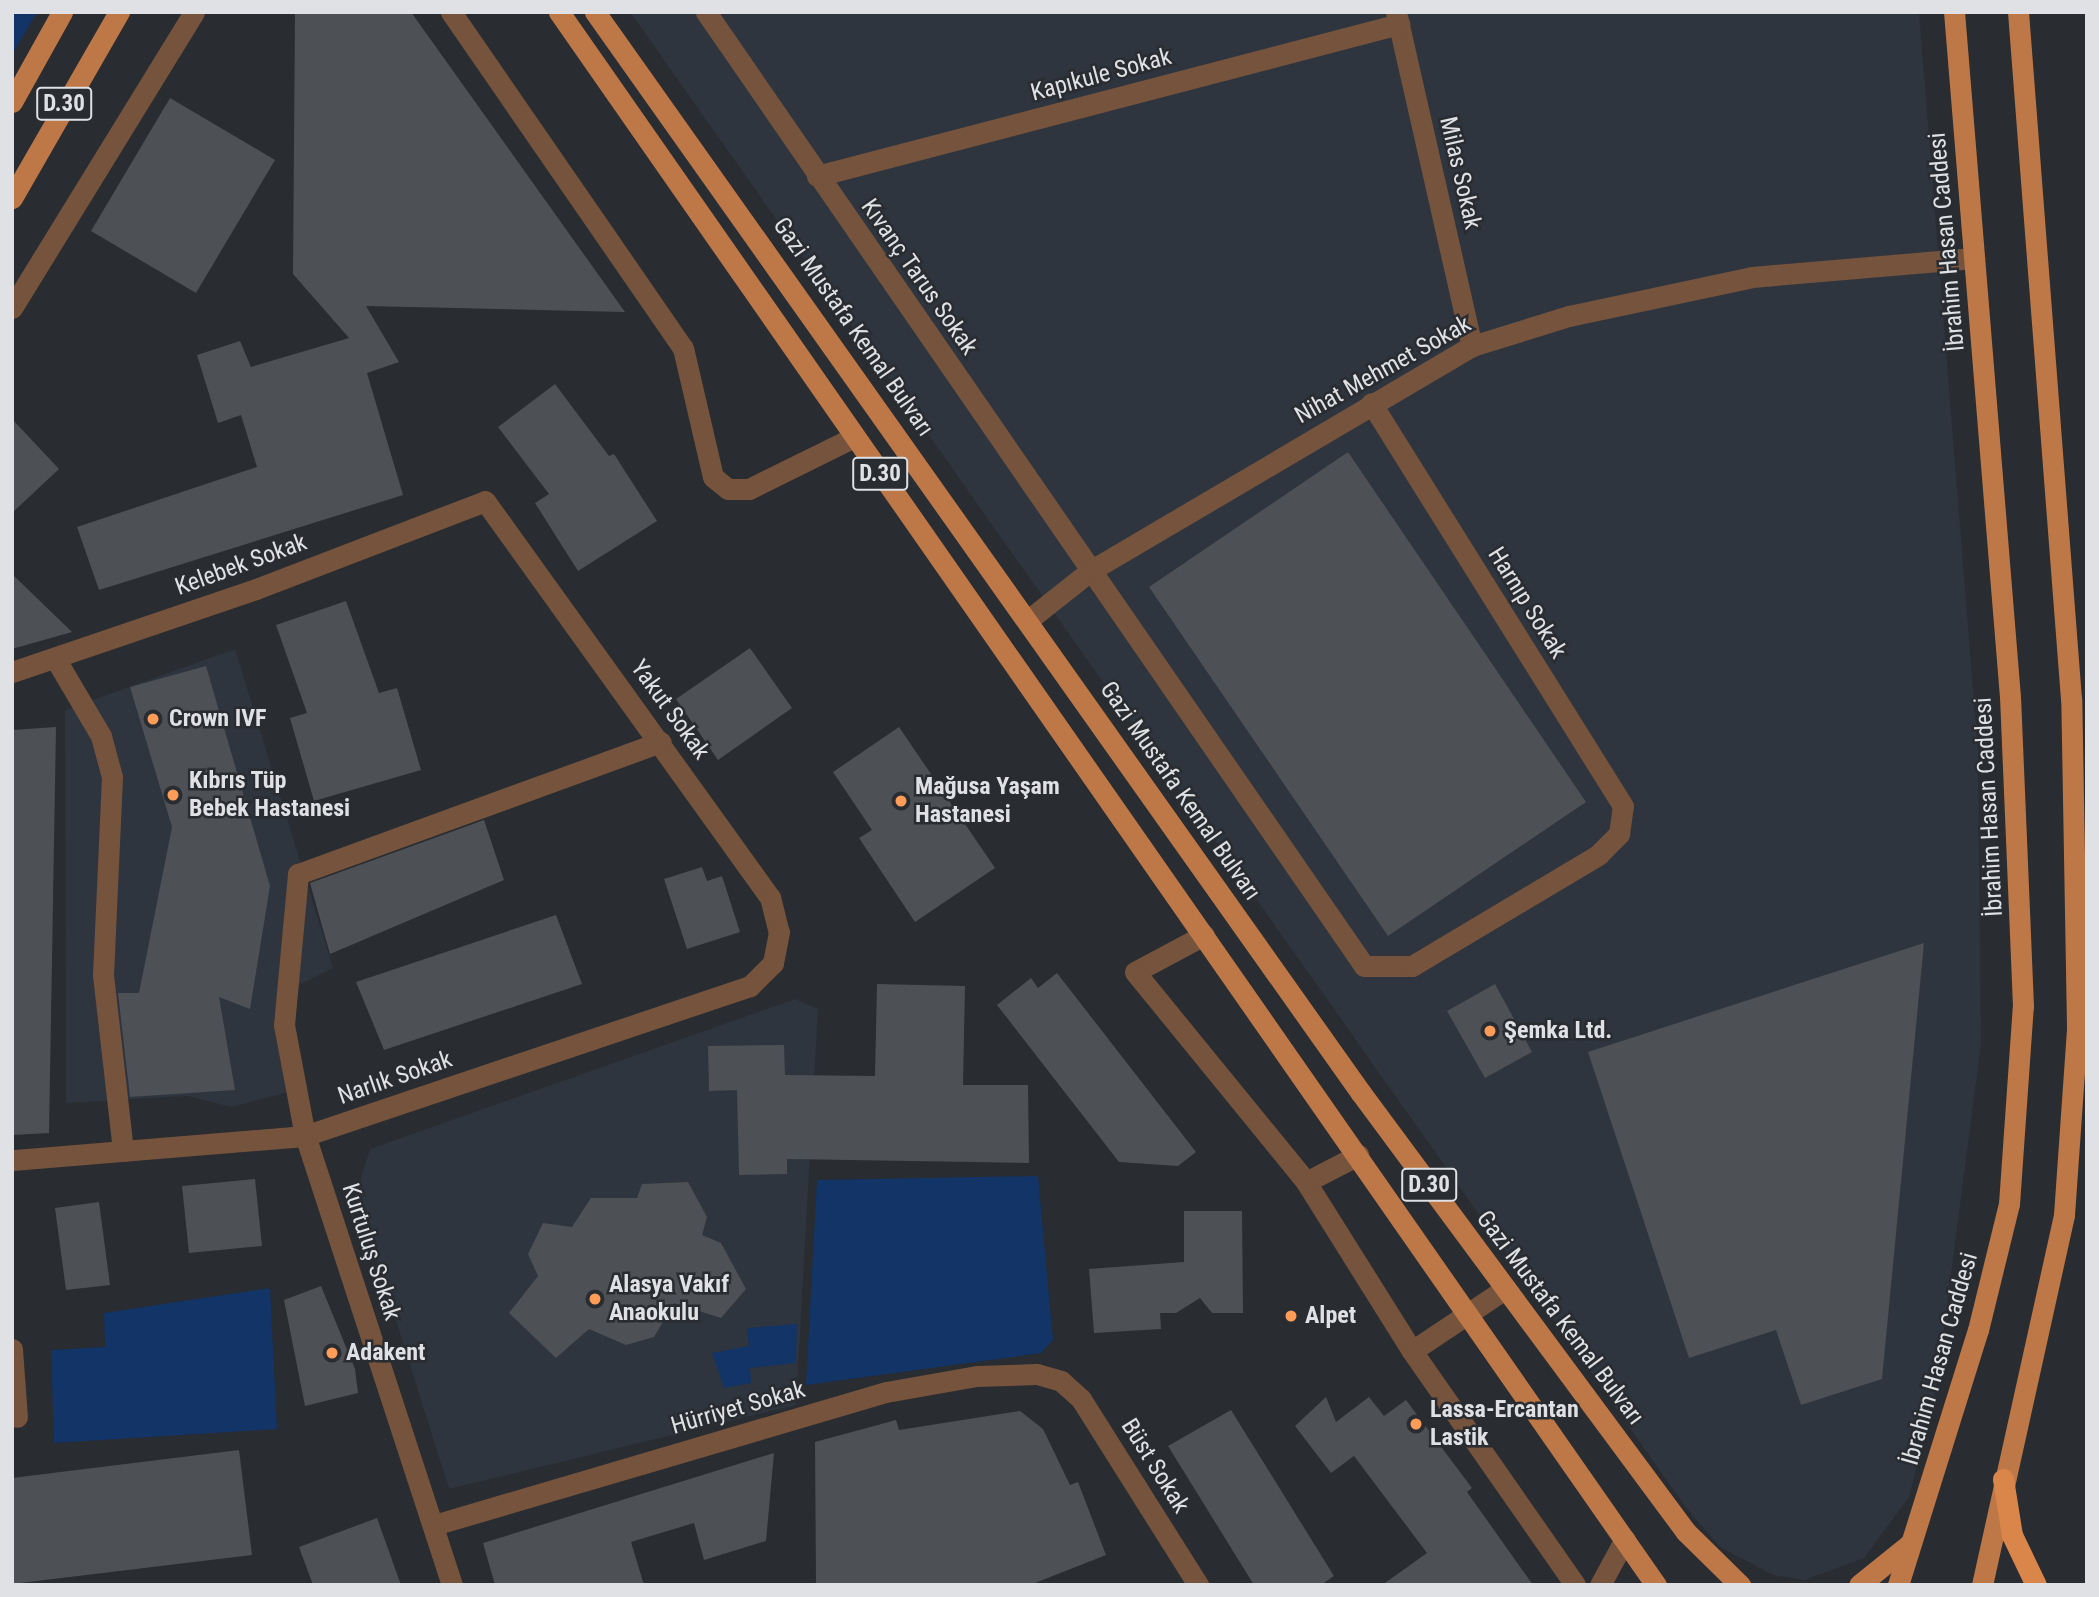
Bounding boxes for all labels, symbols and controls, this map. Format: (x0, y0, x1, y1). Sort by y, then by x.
street label: Kapıkule Sokak (1028, 42, 1174, 108)
road number: D.30 (36, 85, 92, 124)
street label: Milas Sokak (1433, 114, 1487, 232)
street label: İbrahim Hasan Caddesi (1923, 131, 1971, 353)
street label: Kıvanç Tarus Sokak (854, 193, 984, 361)
street label: Gazi Mustafa Kemal Bulvarı (767, 212, 939, 442)
street label: Nihat Mehmet Sokak (1290, 310, 1476, 430)
road number: D.30 (852, 454, 908, 494)
street label: Kelebek Sokak (171, 528, 311, 602)
street label: Harnıp Sokak (1481, 542, 1573, 664)
street label: Yakut Sokak (624, 655, 716, 765)
street label: Gazi Mustafa Kemal Bulvarı (1094, 676, 1266, 906)
street label: İbrahim Hasan Caddesi (1969, 697, 2009, 917)
place label: Crown IVF (169, 705, 266, 733)
marker: Crown IVF (143, 709, 163, 729)
place label: Kıbrıs Tüp Bebek Hastanesi (189, 767, 350, 823)
place label: Mağusa Yaşam Hastanesi (915, 773, 1060, 829)
marker: Kıbrıs Tüp Bebek Hastanesi (163, 785, 183, 805)
marker: Mağusa Yaşam Hastanesi (893, 793, 909, 809)
place label: Şemka Ltd. (1504, 1017, 1612, 1045)
marker: Şemka Ltd. (1482, 1023, 1498, 1039)
street label: Narlık Sokak (334, 1045, 456, 1111)
road number: D.30 (1401, 1166, 1457, 1204)
street label: Kurtuluş Sokak (335, 1180, 407, 1324)
street label: Gazi Mustafa Kemal Bulvarı (1470, 1205, 1650, 1431)
street label: İbrahim Hasan Caddesi (1896, 1250, 1984, 1468)
place label: Alasya Vakıf Anaokulu (609, 1271, 729, 1327)
marker: Alasya Vakıf Anaokulu (587, 1291, 603, 1307)
place label: Alpet (1305, 1302, 1356, 1330)
marker: Alpet (1283, 1308, 1299, 1324)
place label: Adakent (346, 1339, 425, 1367)
marker: Adakent (324, 1345, 340, 1361)
street label: Hürriyet Sokak (668, 1375, 808, 1441)
place label: Lassa-Ercantan Lastik (1430, 1396, 1579, 1452)
street label: Büst Sokak (1115, 1413, 1195, 1519)
marker: Lassa-Ercantan Lastik (1408, 1416, 1424, 1432)

